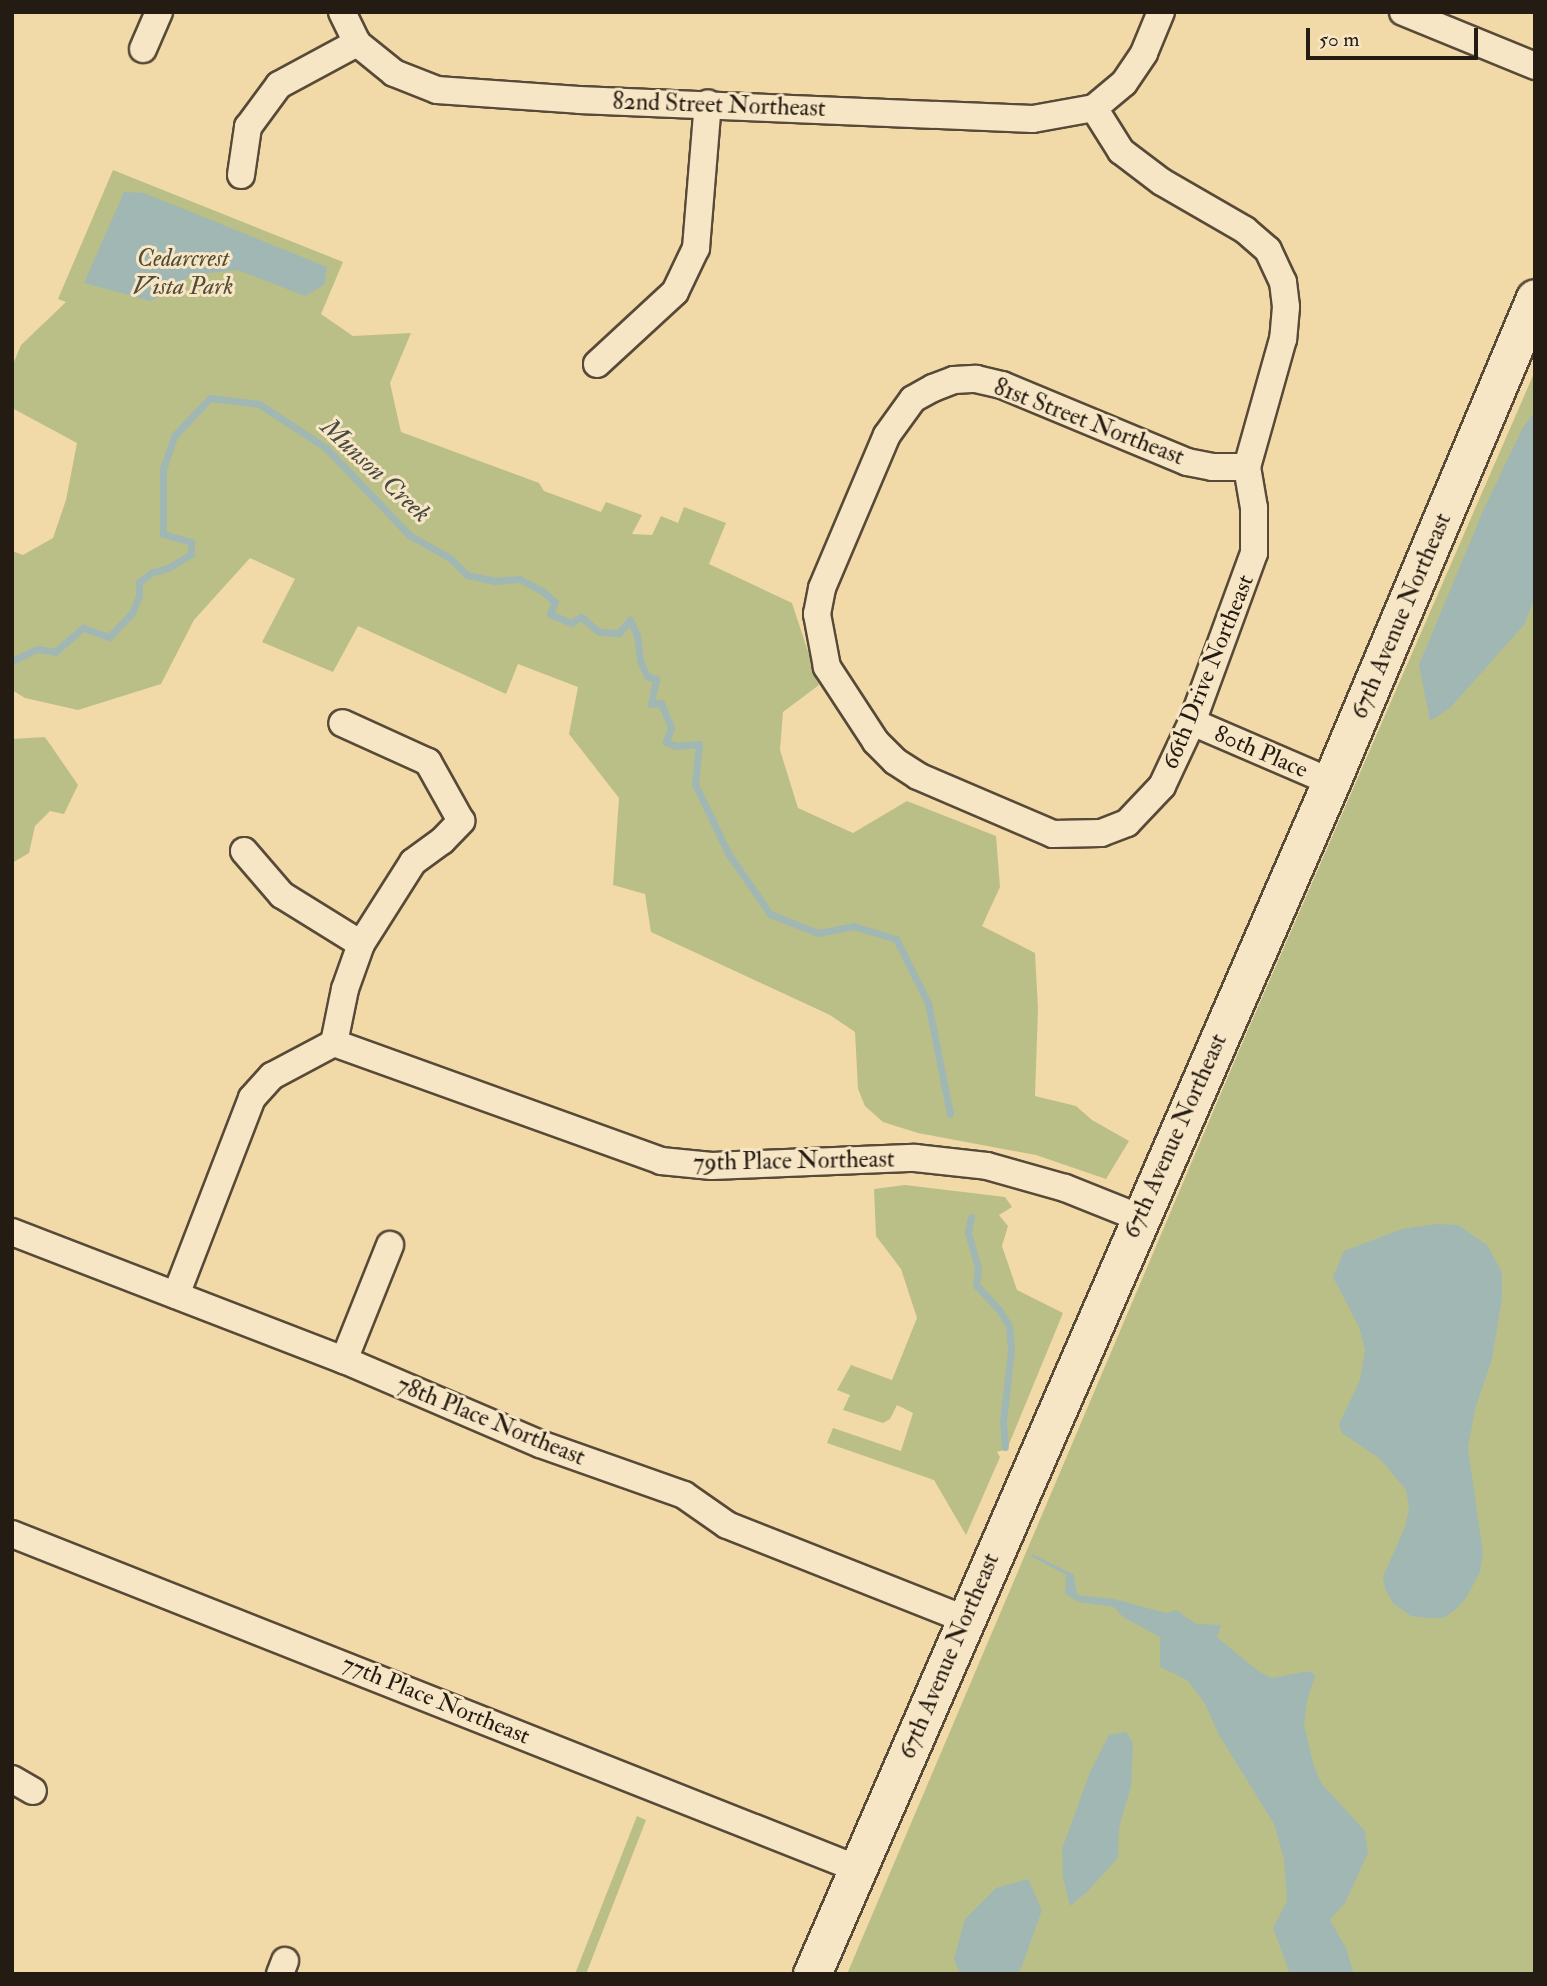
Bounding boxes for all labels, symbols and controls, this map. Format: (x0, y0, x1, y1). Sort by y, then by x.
scale bar (1309, 14, 1480, 58)
text: 50 m (1319, 26, 1360, 53)
street label: 82nd Street Northeast (612, 87, 826, 123)
park label: Cedarcrest Vista Park (133, 245, 233, 301)
street label: 81st Street Northeast (990, 372, 1188, 472)
water label: Munson Creek (314, 412, 436, 530)
street label: 67th Avenue Northeast (1345, 509, 1457, 723)
street label: 66th Drive Northeast (1156, 571, 1260, 773)
street label: 80th Place (1210, 719, 1312, 785)
street label: 67th Avenue Northeast (1117, 1029, 1233, 1243)
street label: 79th Place Northeast (693, 1145, 895, 1177)
street label: 78th Place Northeast (393, 1370, 589, 1472)
street label: 67th Avenue Northeast (893, 1549, 1005, 1763)
street label: 77th Place Northeast (338, 1649, 534, 1751)

